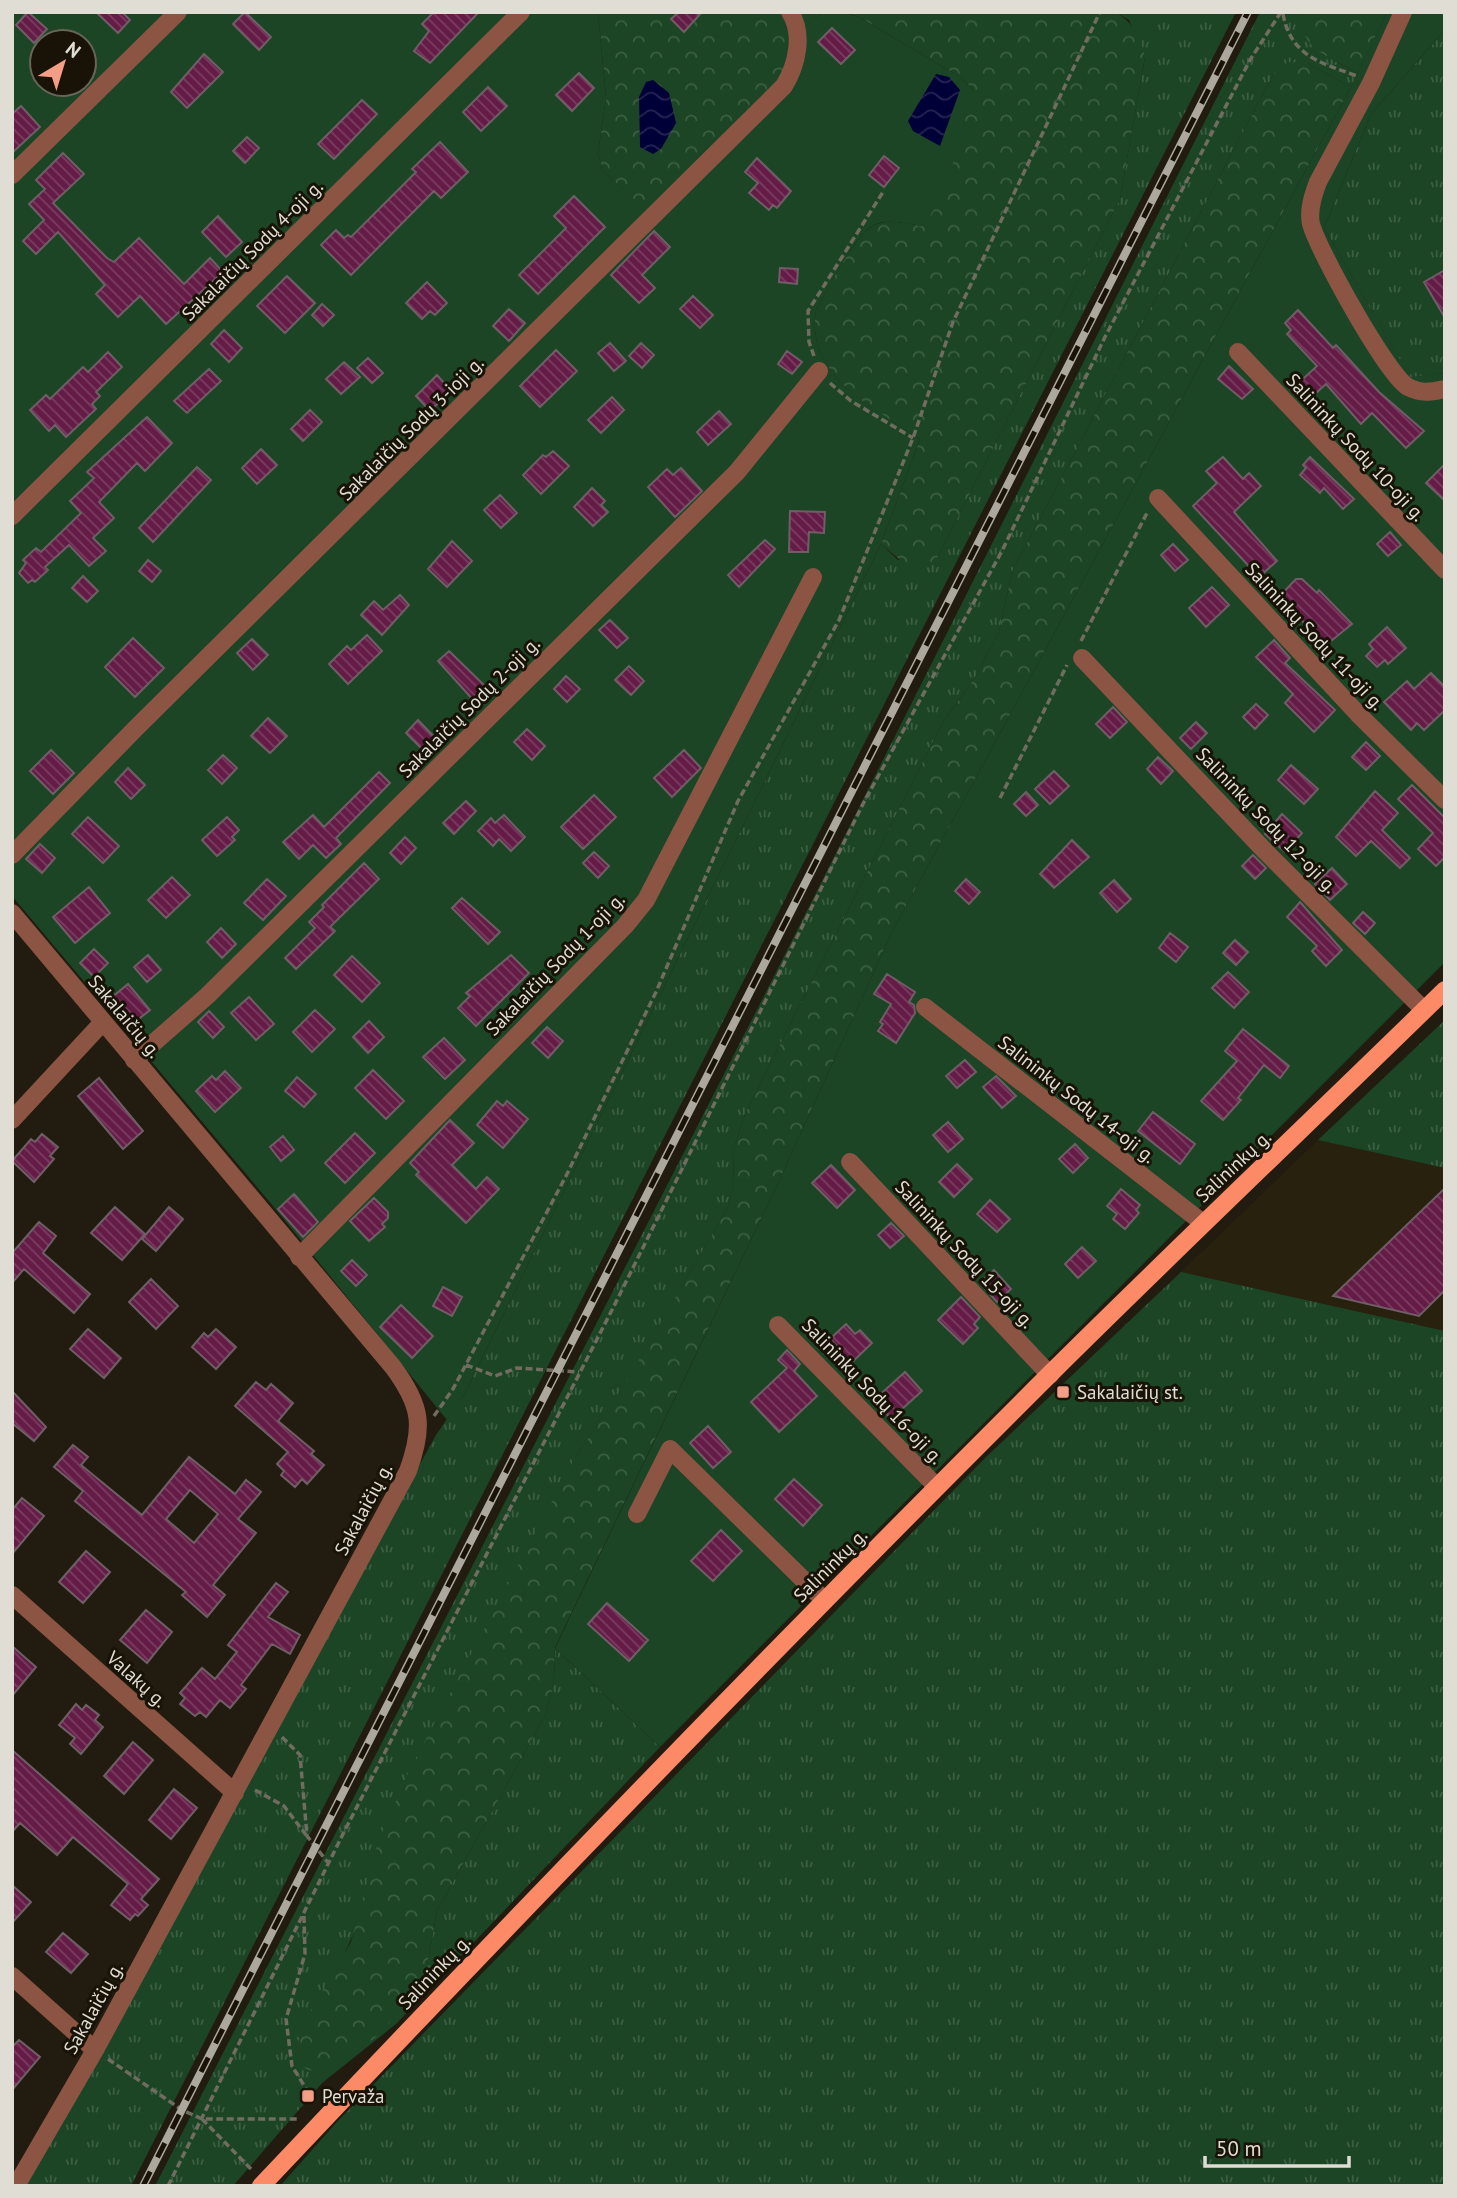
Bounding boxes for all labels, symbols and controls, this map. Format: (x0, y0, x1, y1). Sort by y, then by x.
north arrow (28, 28, 98, 98)
text: N (61, 36, 86, 63)
street label: Sakalaičių Sodų 4-oji g. (176, 174, 328, 326)
street label: Sakalaičių Sodų 3-ioji g. (334, 351, 488, 505)
street label: Salininkų Sodų 10-oji g. (1281, 368, 1431, 526)
street label: Salininkų Sodų 11-oji g. (1240, 557, 1390, 715)
street label: Sakalaičių Sodų 2-oji g. (393, 631, 545, 783)
street label: Salininkų Sodų 12-oji g. (1191, 742, 1343, 898)
street label: Sakalaičių Sodų 1-oji g. (480, 887, 630, 1041)
street label: Sakalaičių g. (83, 969, 167, 1063)
street label: Salininkų Sodų 14-oji g. (993, 1030, 1161, 1168)
street label: Salininkų g. (1190, 1125, 1276, 1207)
street label: Salininkų Sodų 15-oji g. (890, 1175, 1040, 1333)
street label: Salininkų Sodų 16-oji g. (797, 1313, 949, 1469)
place label: Sakalaičių st. (1077, 1380, 1183, 1404)
marker: Sakalaičių st. (1055, 1384, 1071, 1400)
street label: Sakalaičių g. (329, 1459, 397, 1559)
street label: Salininkų g. (788, 1523, 872, 1607)
street label: Valakų g. (101, 1645, 172, 1712)
street label: Salininkų g. (392, 1930, 476, 2014)
street label: Sakalaičių g. (58, 1958, 128, 2058)
place label: Pervaža (322, 2084, 385, 2108)
marker: Pervaža (300, 2088, 316, 2104)
scale bar (1205, 2124, 1348, 2168)
text: 50 m (1216, 2135, 1262, 2162)

